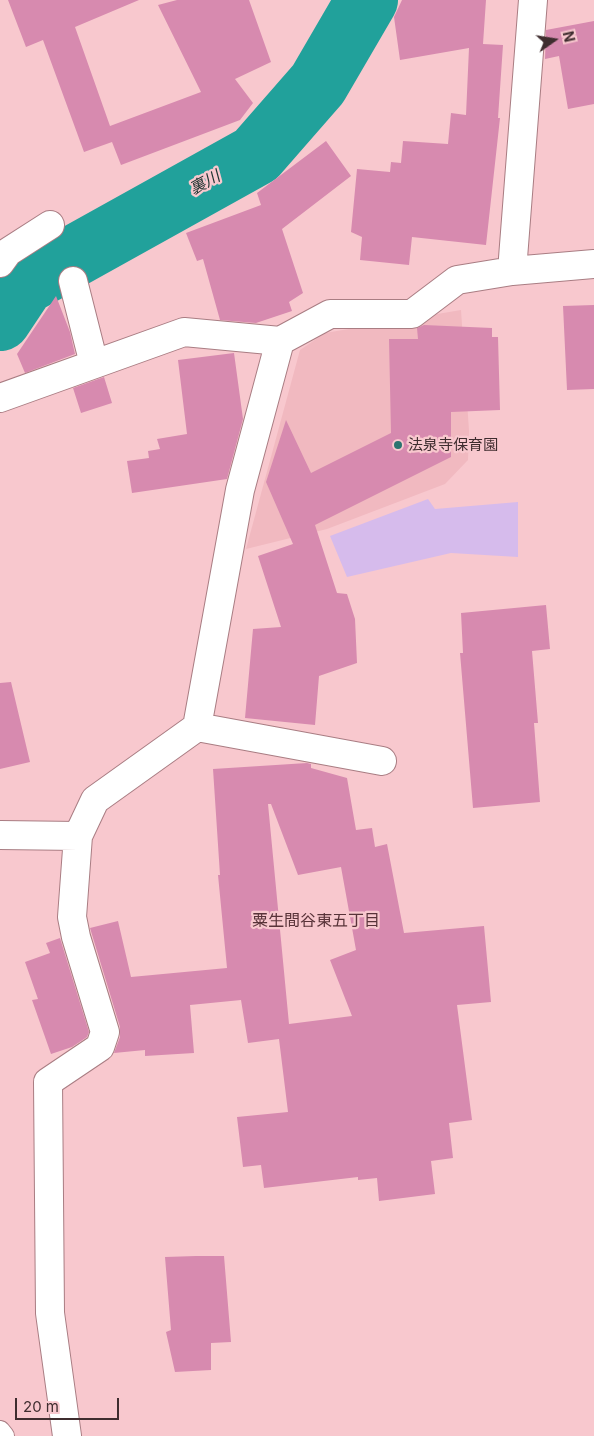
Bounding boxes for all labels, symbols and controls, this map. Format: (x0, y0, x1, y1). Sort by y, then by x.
north arrow (529, 15, 579, 65)
text: N (560, 29, 579, 44)
water label: 裏川 (186, 167, 224, 199)
place label: 法泉寺保育園 (408, 436, 498, 454)
marker: 法泉寺保育園 (392, 439, 404, 451)
district label: 粟生間谷東五丁目 (252, 911, 380, 931)
scale bar (18, 1388, 121, 1420)
text: 20 m (23, 1397, 59, 1416)

